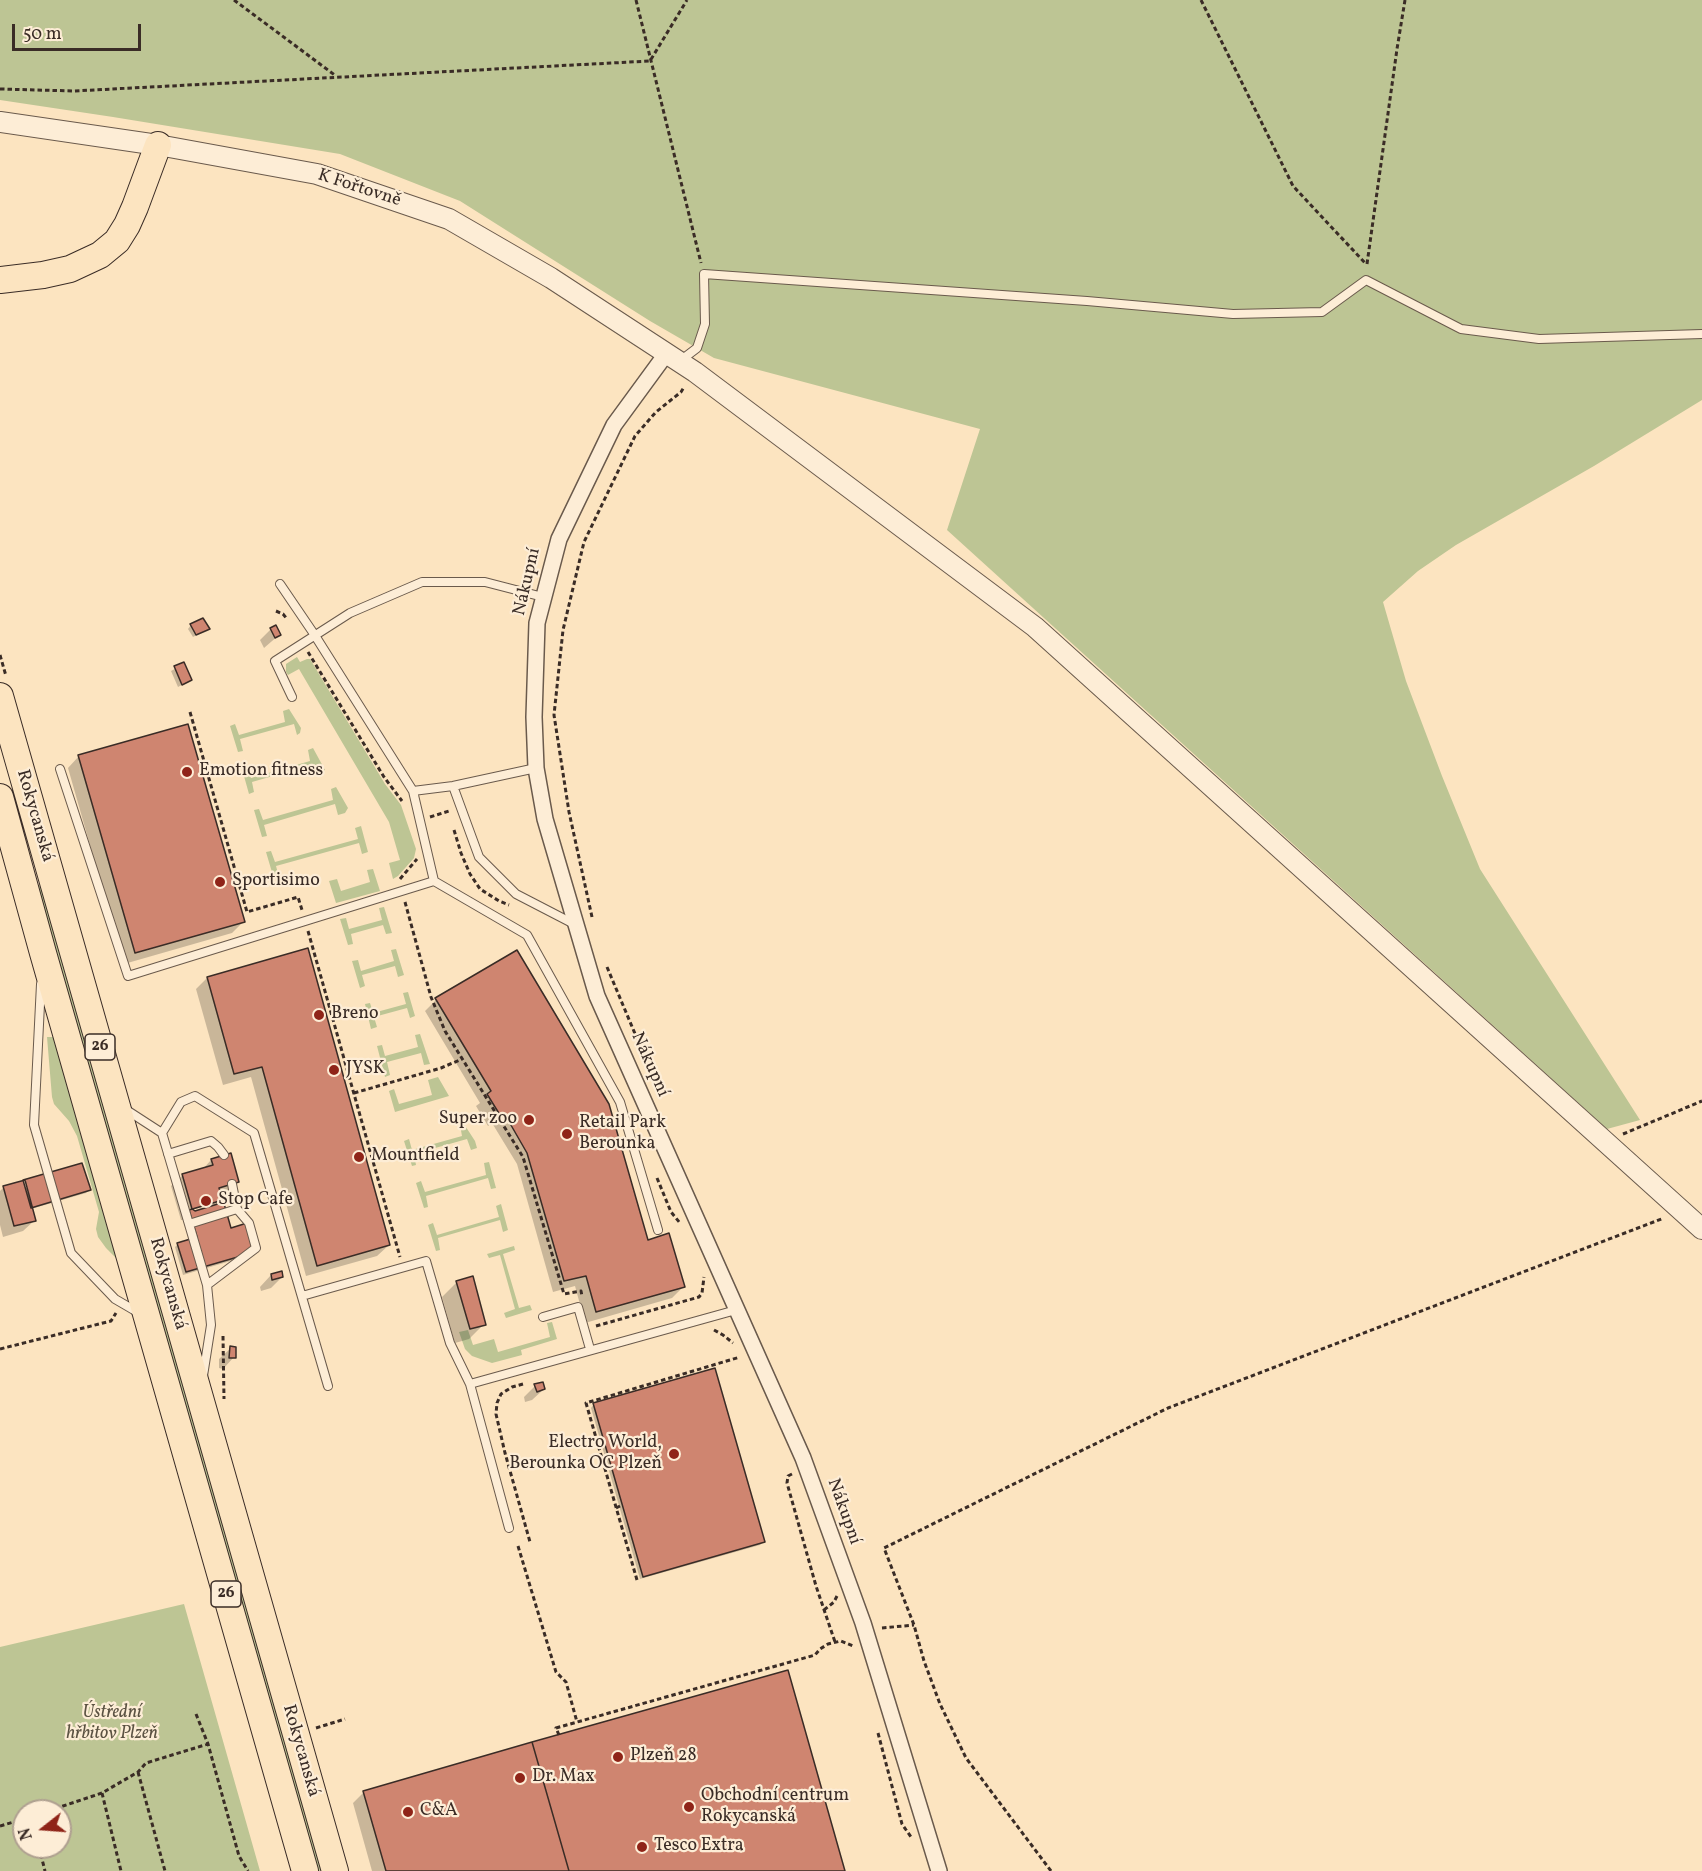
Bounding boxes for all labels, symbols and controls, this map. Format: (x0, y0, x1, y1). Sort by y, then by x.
scale bar (15, 12, 144, 50)
text: 50 m (23, 22, 62, 47)
street label: K Fořtovně (315, 165, 403, 213)
street label: Nákupní (510, 546, 546, 618)
place label: Emotion fitness (199, 761, 323, 783)
marker: Emotion fitness (180, 765, 194, 779)
street label: Rokycanská (11, 767, 57, 865)
place label: Sportisimo (232, 871, 320, 893)
marker: Sportisimo (213, 875, 227, 889)
place label: Breno (331, 1004, 379, 1026)
marker: Breno (312, 1008, 326, 1022)
street label: Nákupní (625, 1029, 673, 1101)
road number: 26 (85, 1034, 115, 1060)
place label: JYSK (346, 1059, 385, 1081)
marker: JYSK (327, 1063, 341, 1077)
place label: Super zoo (439, 1109, 517, 1131)
marker: Super zoo (522, 1113, 536, 1127)
place label: Retail Park Berounka (579, 1113, 666, 1156)
marker: Retail Park Berounka (560, 1127, 574, 1141)
place label: Mountfield (371, 1146, 460, 1168)
marker: Mountfield (352, 1150, 366, 1164)
place label: Stop Cafe (218, 1190, 293, 1212)
marker: Stop Cafe (199, 1194, 213, 1208)
street label: Rokycanská (144, 1235, 190, 1333)
place label: Electro World, Berounka OC Plzeň (509, 1433, 662, 1476)
marker: Electro World, Berounka OC Plzeň (667, 1447, 681, 1461)
street label: Nákupní (821, 1476, 865, 1548)
road number: 26 (211, 1581, 241, 1607)
street label: Rokycanská (277, 1702, 323, 1800)
park label: Ústřední hřbitov Plzeň (66, 1703, 158, 1746)
place label: Plzeň 28 (630, 1746, 697, 1768)
marker: Plzeň 28 (611, 1750, 625, 1764)
place label: Dr. Max (532, 1767, 595, 1789)
marker: Dr. Max (513, 1771, 527, 1785)
place label: Obchodní centrum Rokycanská (701, 1786, 849, 1828)
north arrow (12, 1799, 72, 1859)
marker: Obchodní centrum Rokycanská (682, 1800, 696, 1814)
place label: C&A (420, 1801, 458, 1823)
marker: C&A (401, 1805, 415, 1819)
text: N (14, 1825, 39, 1842)
place label: Tesco Extra (654, 1836, 744, 1858)
marker: Tesco Extra (635, 1840, 649, 1854)

